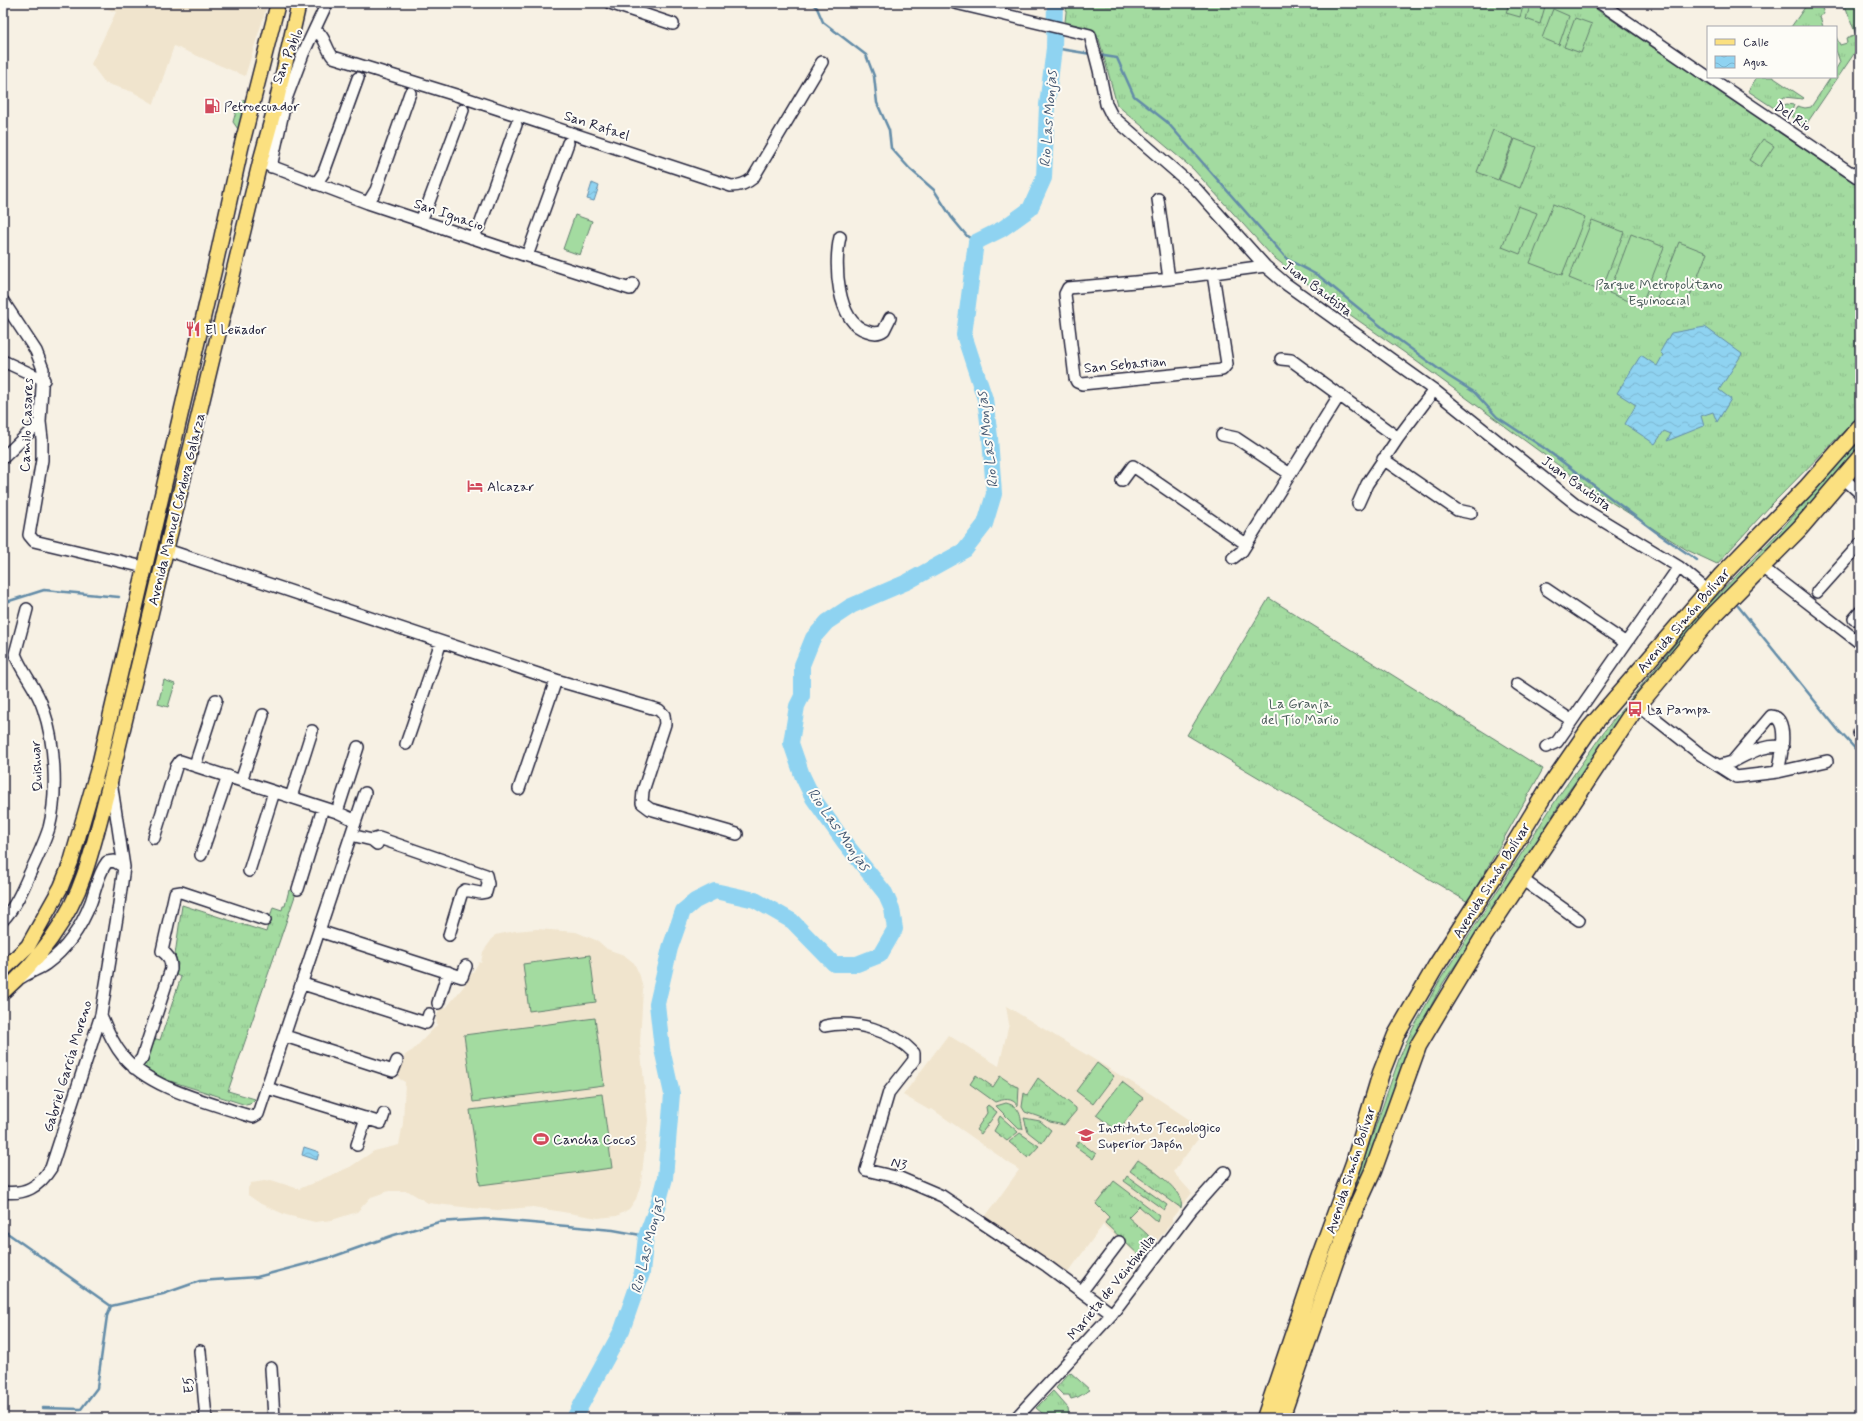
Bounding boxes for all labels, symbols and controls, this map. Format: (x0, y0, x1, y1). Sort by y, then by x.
street label: San Pablo (268, 26, 308, 87)
legend (1707, 26, 1837, 78)
text: Calle (1743, 35, 1769, 51)
text: Agua (1743, 55, 1768, 71)
water label: Rio Las Monjas (1036, 69, 1062, 168)
fuel station icon: Petroecuador (203, 97, 221, 115)
place label: Petroecuador (224, 98, 300, 116)
street label: Del Rio (1770, 98, 1815, 136)
street label: San Rafael (562, 107, 632, 145)
street label: San Ignacio (411, 195, 486, 236)
street label: Juan Bautista (1279, 257, 1356, 321)
park label: Parque Metropolitano Equinoccial (1595, 276, 1723, 310)
restaurant icon: El Leñador (184, 320, 202, 338)
place label: El Leñador (205, 321, 267, 339)
street label: San Sebastian (1083, 352, 1167, 378)
street label: Camilo Casares (16, 378, 38, 473)
water label: Rio Las Monjas (972, 390, 1004, 489)
street label: Avenida Manuel Córdova Galarza (144, 411, 210, 607)
street label: Juan Bautista (1538, 452, 1615, 515)
hotel icon: Alcazar (466, 477, 484, 495)
place label: Alcazar (487, 478, 534, 496)
street label: Avenida Simón Bolívar (1633, 564, 1734, 677)
park label: La Granja del Tío Mario (1261, 695, 1339, 729)
bus stop icon: La Pampa (1626, 700, 1644, 718)
place label: La Pampa (1647, 701, 1711, 719)
street label: Quishuar (27, 740, 47, 792)
water label: Rio Las Monjas (802, 784, 875, 876)
street label: Avenida Simón Bolívar (1449, 819, 1535, 942)
street label: Gabriel García Moreno (39, 998, 97, 1134)
street label: Avenida Simón Bolívar (1322, 1104, 1380, 1236)
place label: Instituto Tecnologico Superior Japón (1098, 1119, 1220, 1153)
school or university icon: Instituto Tecnologico Superior Japón (1077, 1126, 1095, 1144)
sports icon: Cancha Cocos (532, 1130, 550, 1148)
place label: Cancha Cocos (553, 1131, 636, 1149)
street label: N3 (889, 1153, 909, 1175)
water label: Rio Las Monjas (627, 1196, 670, 1296)
street label: Marieta de Veintimilla (1064, 1231, 1160, 1344)
street label: E5 (179, 1376, 199, 1394)

